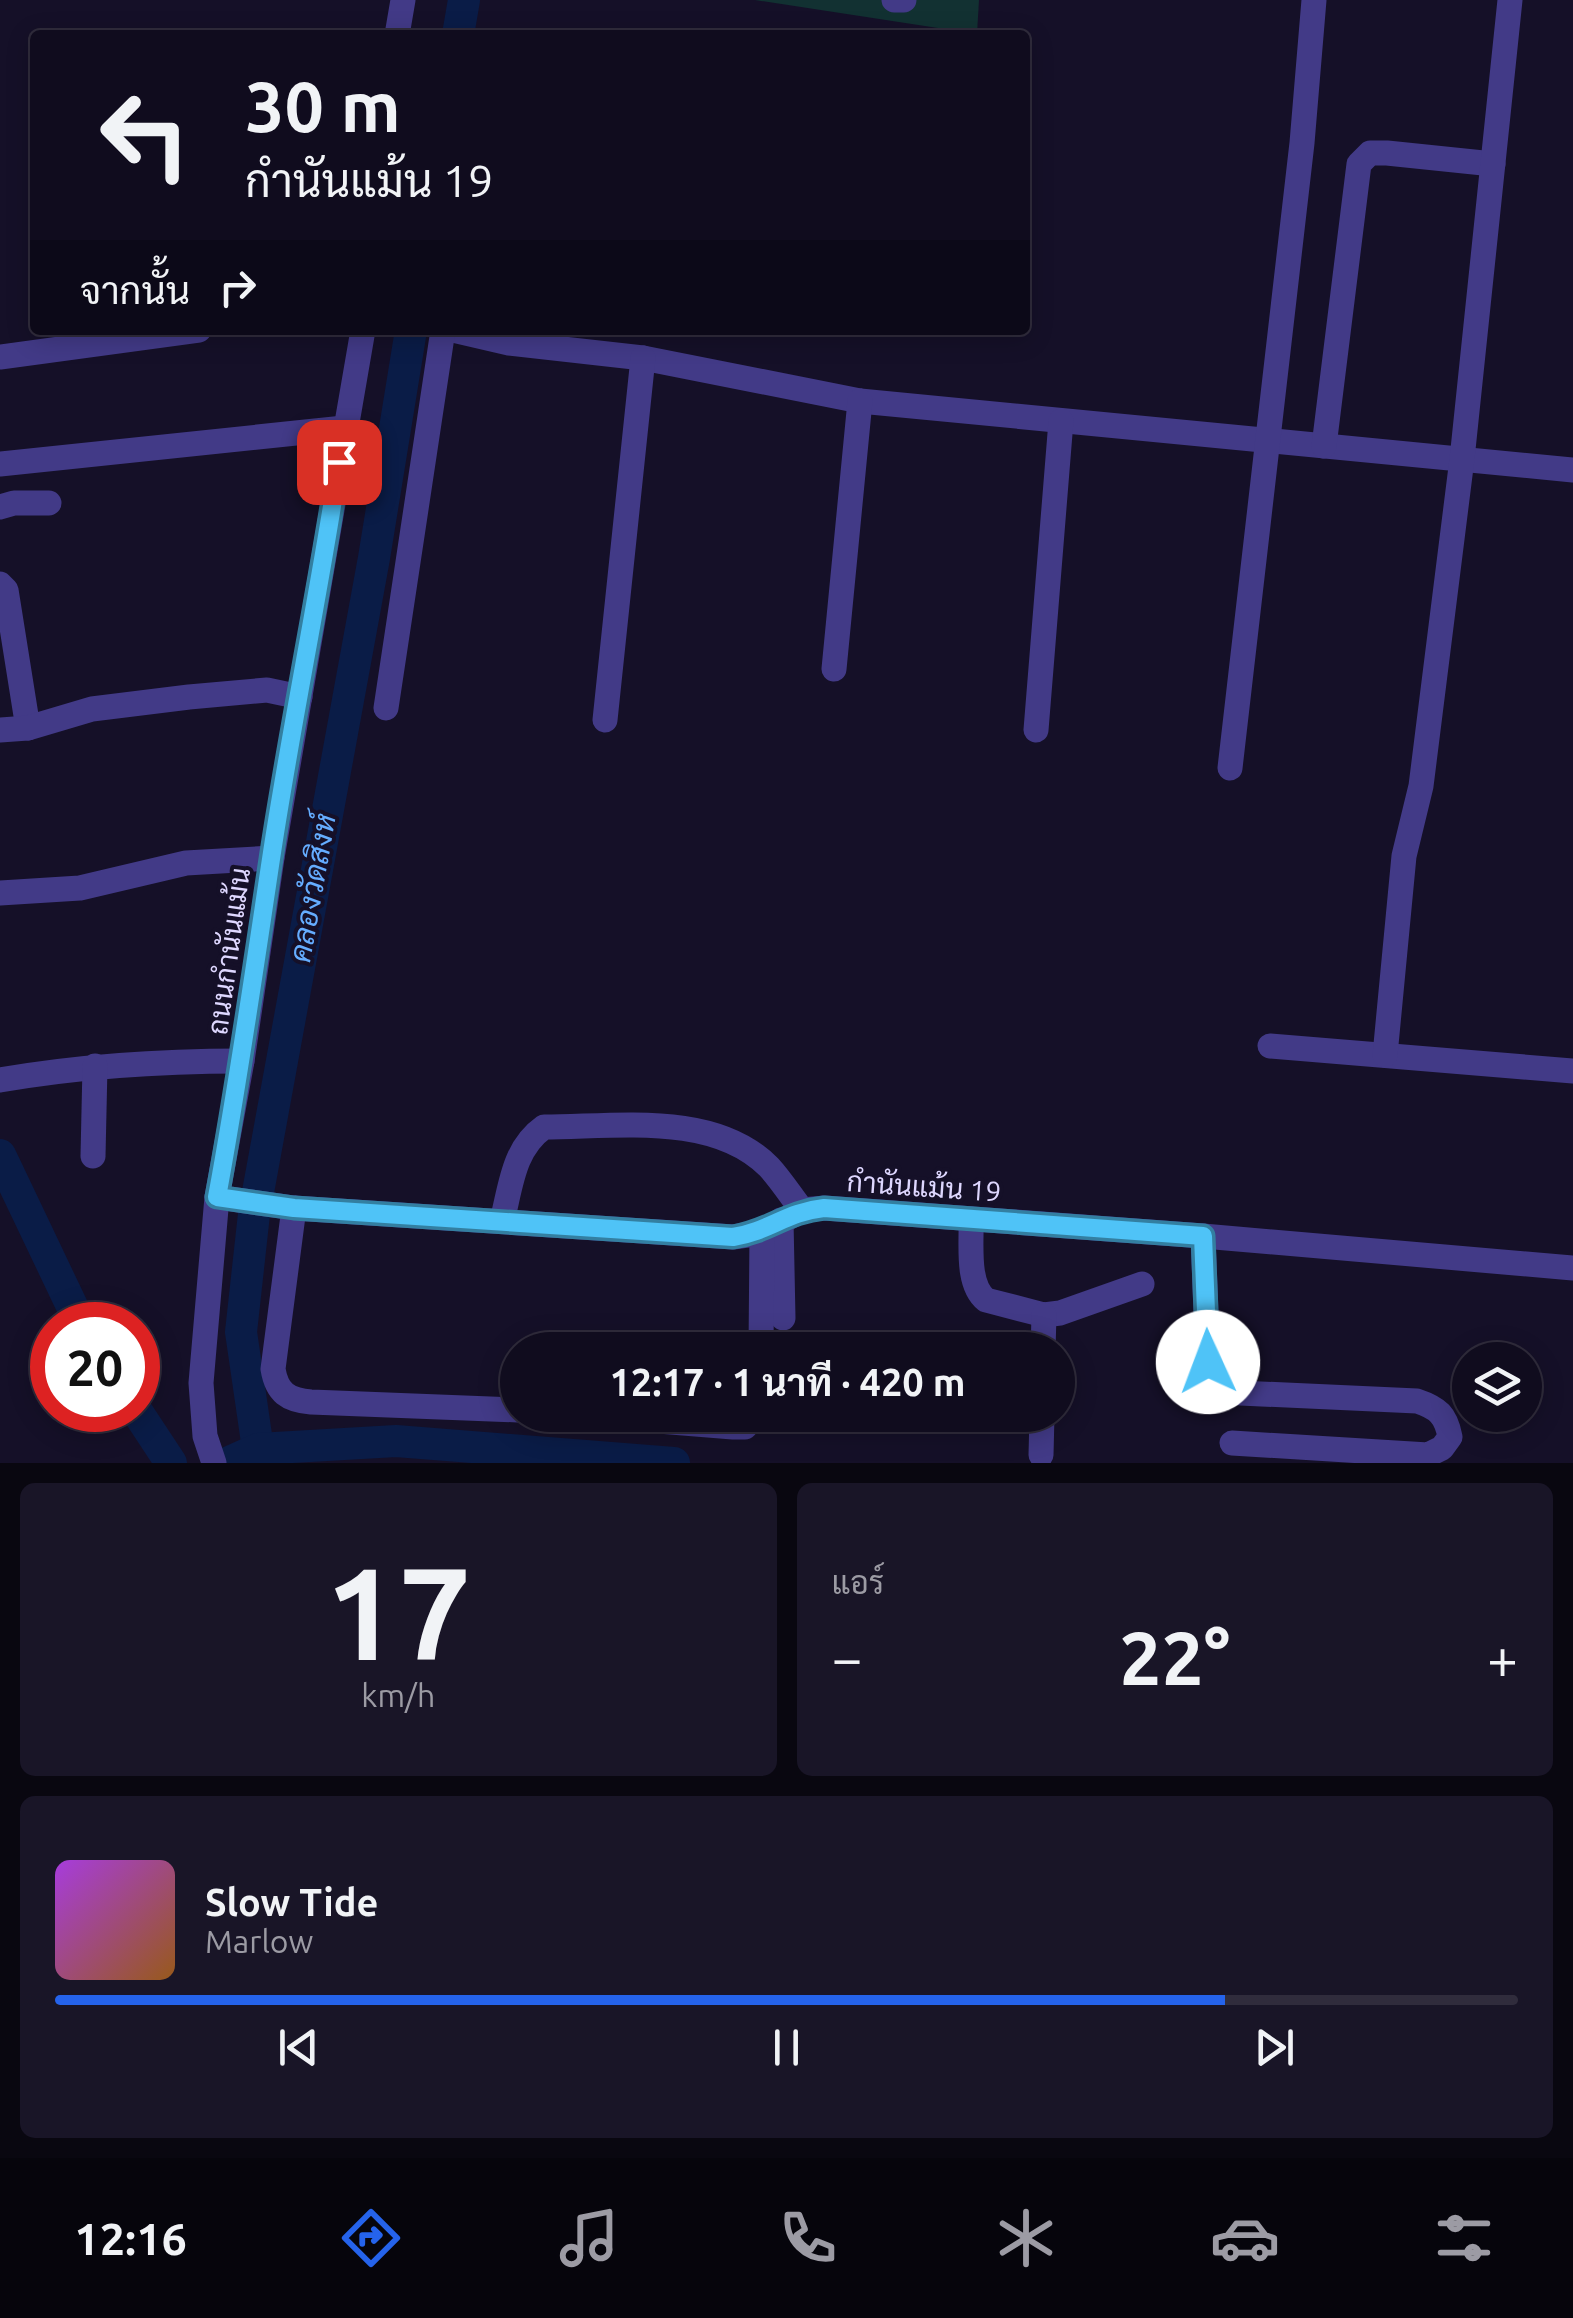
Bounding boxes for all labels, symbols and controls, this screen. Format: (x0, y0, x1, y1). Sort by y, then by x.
text: 30 m (245, 67, 401, 145)
icon: left (80, 70, 210, 200)
text: กำนันแม้น 19 (245, 155, 494, 206)
icon: right (210, 260, 265, 315)
text: จากนั้น (80, 269, 190, 311)
pin (297, 420, 382, 505)
icon: arrive (312, 435, 367, 490)
water label: คลองวัดสิงห์ (280, 807, 342, 965)
street label: ถนนกำนันแม้น (199, 865, 255, 1037)
street label: กำนันแม้น 19 (846, 1163, 1002, 1207)
speed limit sign: 20 (30, 1302, 160, 1432)
position arrow (1156, 1310, 1260, 1414)
map controls (1452, 1342, 1542, 1432)
button: layers (1452, 1342, 1542, 1432)
text: 12:17 · 1 นาที · 420 m (609, 1361, 966, 1403)
text: 17 (325, 1539, 472, 1685)
text: แอร์ (832, 1564, 884, 1600)
text: 22° (1119, 1615, 1230, 1699)
text: − (832, 1627, 863, 1688)
text: + (1487, 1627, 1518, 1688)
text: km/h (361, 1677, 435, 1713)
text: Slow Tide (205, 1881, 378, 1923)
text: Marlow (205, 1923, 313, 1959)
icon: previous (271, 2020, 326, 2075)
icon: pause (759, 2020, 814, 2075)
icon: next (1247, 2020, 1302, 2075)
icon: directions (336, 2203, 406, 2273)
icon: music (554, 2203, 624, 2273)
icon: phone (773, 2203, 843, 2273)
icon: climate (991, 2203, 1061, 2273)
icon: car (1210, 2203, 1280, 2273)
icon: filters (1429, 2203, 1499, 2273)
text: 12:16 (74, 2213, 187, 2264)

